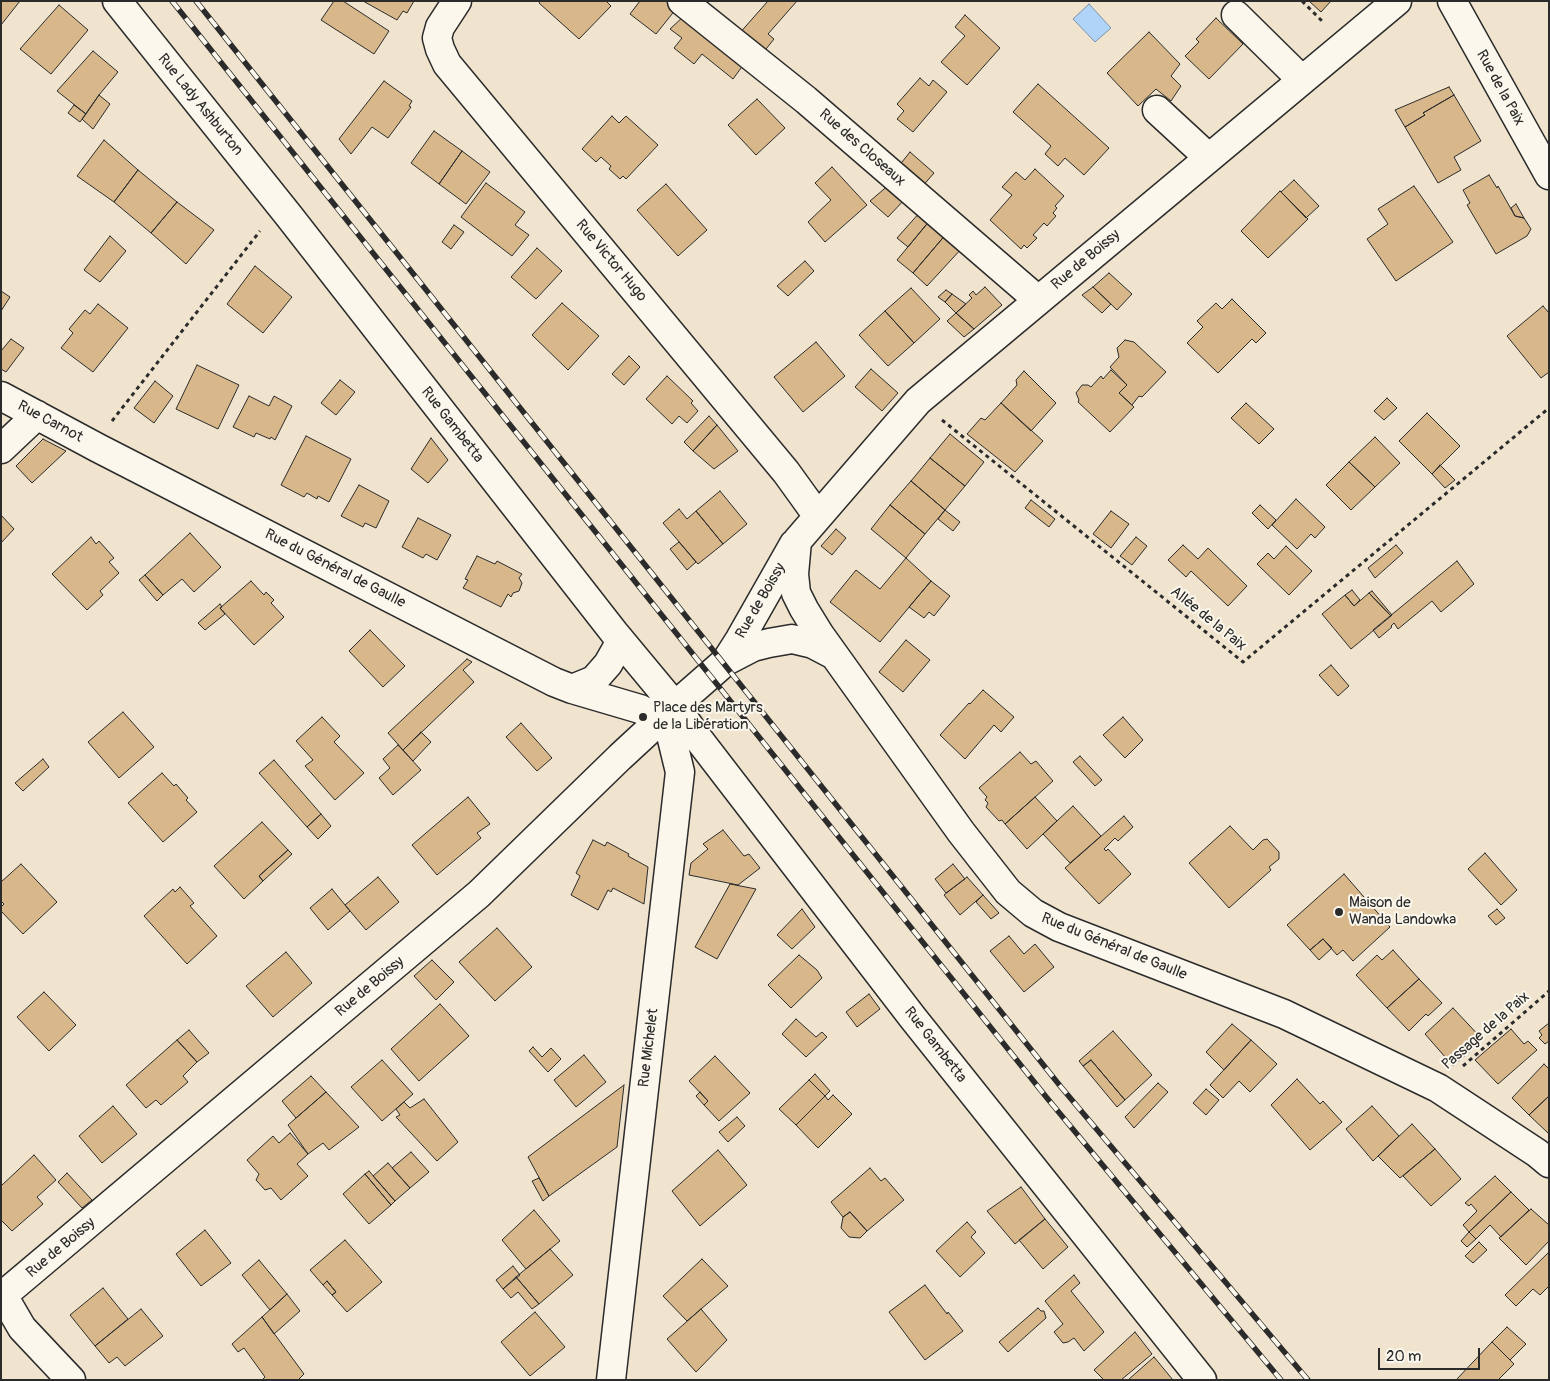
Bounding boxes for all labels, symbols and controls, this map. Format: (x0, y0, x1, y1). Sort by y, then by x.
street label: Rue de la Paix (1472, 47, 1528, 129)
street label: Rue Lady Ashburton (154, 51, 246, 159)
street label: Rue des Closeaux (815, 106, 909, 190)
street label: Rue Victor Hugo (571, 216, 651, 306)
street label: Rue de Boissy (1048, 226, 1124, 294)
street label: Rue Gambetta (417, 384, 487, 466)
street label: Rue Carnot (14, 397, 86, 447)
street label: Rue du Général de Gaulle (262, 526, 408, 612)
street label: Rue de Boissy (732, 560, 790, 642)
street label: Allée de la Paix (1166, 583, 1250, 655)
place label: Place des Martyrs de la Libération (653, 699, 763, 734)
marker: Place des Martyrs de la Libération (637, 711, 649, 723)
place label: Maison de Wanda Landowka (1349, 894, 1456, 929)
marker: Maison de Wanda Landowka (1333, 906, 1345, 918)
street label: Rue du Général de Gaulle (1039, 910, 1189, 984)
street label: Rue de Boissy (332, 953, 408, 1021)
street label: Passage de la Paix (1439, 988, 1533, 1074)
street label: Rue Gambetta (900, 1004, 970, 1086)
street label: Rue Michelet (635, 1007, 663, 1089)
street label: Rue de Boissy (23, 1214, 99, 1282)
scale bar (1380, 1338, 1482, 1370)
text: 20 m (1386, 1347, 1421, 1366)

